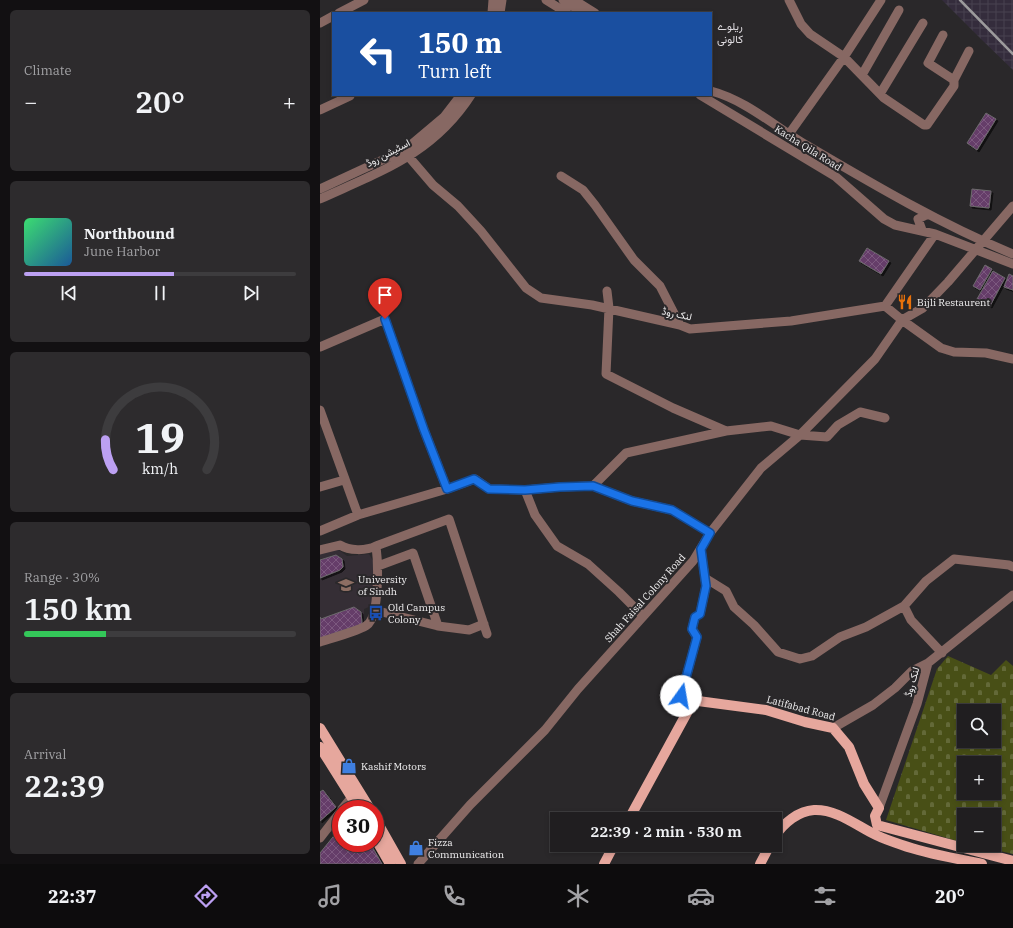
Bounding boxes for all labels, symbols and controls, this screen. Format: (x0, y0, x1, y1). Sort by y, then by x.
district label: ریلوے کالونی (717, 19, 743, 46)
text: 150 m (418, 24, 502, 61)
icon: left (352, 28, 404, 80)
text: Turn left (418, 60, 492, 83)
text: Climate (24, 62, 71, 79)
text: 20° (135, 82, 185, 121)
text: − (24, 87, 37, 116)
text: + (283, 87, 296, 116)
street label: Kacha Qila Road (772, 122, 844, 174)
street label: اسٹیشن روڈ (364, 136, 412, 170)
text: Northbound (84, 224, 175, 243)
text: June Harbor (84, 243, 160, 260)
pin (368, 278, 402, 319)
icon: previous (58, 282, 80, 304)
icon: pause (149, 282, 171, 304)
icon: next (240, 282, 262, 304)
icon: arrive (374, 284, 396, 306)
restaurant icon: Bijli Restaurent (896, 293, 914, 311)
place label: Bijli Restaurent (917, 296, 990, 309)
street label: لنک روڈ (661, 304, 693, 324)
text: 19 (135, 410, 185, 464)
text: km/h (142, 459, 178, 478)
street label: Shah Faisal Colony Road (602, 551, 688, 645)
text: Range · 30% (24, 569, 100, 586)
place label: University of Sindh (358, 573, 407, 598)
school or university icon: University of Sindh (337, 576, 355, 594)
text: 150 km (24, 589, 132, 628)
place label: Old Campus Colony (388, 601, 445, 626)
bus stop icon: Old Campus Colony (367, 604, 385, 622)
street label: لنک روڈ (902, 665, 922, 698)
position arrow (660, 675, 702, 717)
street label: Latifabad Road (765, 693, 837, 723)
map controls (957, 704, 1001, 852)
button: search (957, 704, 1001, 748)
text: Arrival (24, 746, 66, 763)
button: + (957, 756, 1001, 800)
shop icon: Kashif Motors (340, 757, 358, 775)
place label: Kashif Motors (361, 760, 426, 773)
text: 22:39 (24, 766, 105, 805)
speed limit sign: 30 (332, 800, 384, 852)
button: − (957, 808, 1001, 852)
text: 22:39 · 2 min · 530 m (590, 822, 742, 841)
place label: Fizza Communication (428, 836, 505, 861)
shop icon: Fizza Communication (407, 839, 425, 857)
icon: directions (192, 882, 220, 910)
icon: music (316, 882, 344, 910)
icon: phone (440, 882, 468, 910)
icon: climate (564, 882, 592, 910)
icon: car (687, 882, 715, 910)
icon: filters (811, 882, 839, 910)
text: 22:37 (48, 885, 97, 908)
text: 20° (935, 885, 965, 908)

